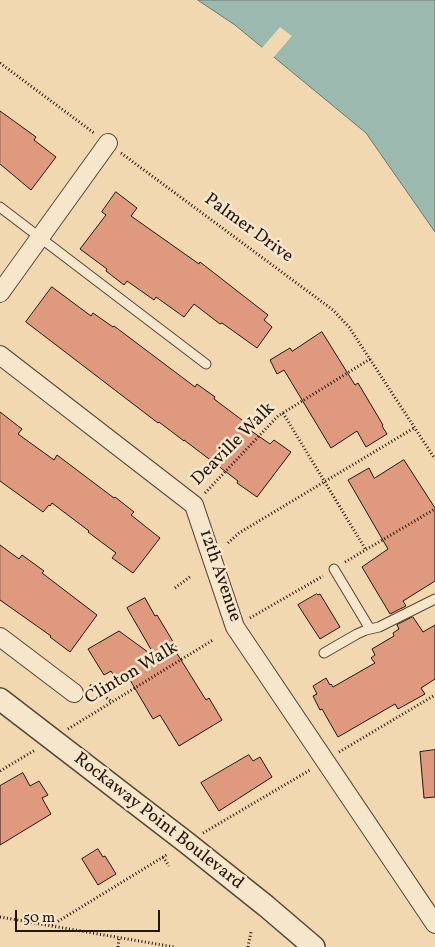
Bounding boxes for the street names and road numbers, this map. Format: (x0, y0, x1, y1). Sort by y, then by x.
street label: Palmer Drive (199, 190, 297, 268)
street label: Deaville Walk (188, 399, 280, 491)
street label: 12th Avenue (193, 527, 245, 625)
street label: Clinton Walk (82, 638, 182, 710)
street label: Rockaway Point Boulevard (69, 749, 247, 895)

